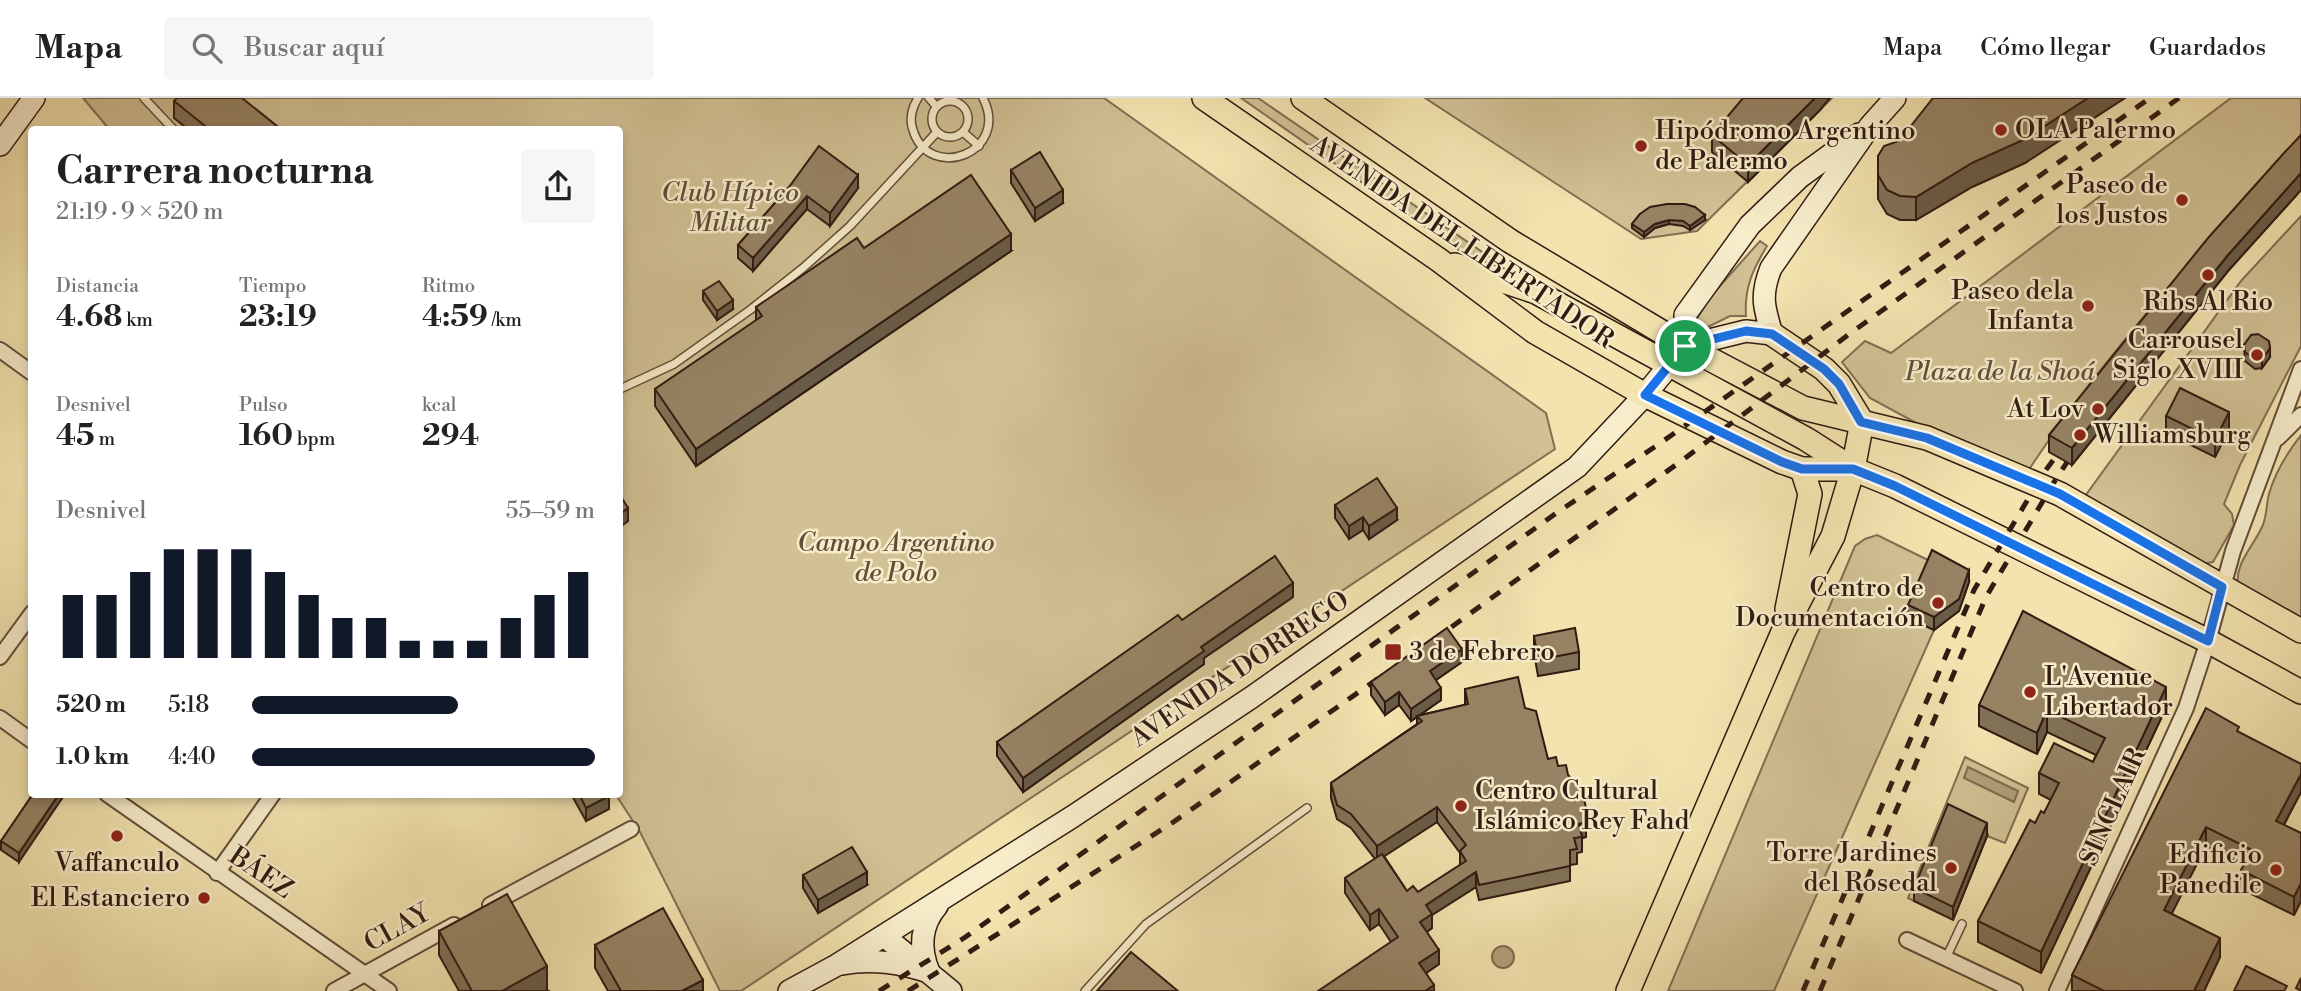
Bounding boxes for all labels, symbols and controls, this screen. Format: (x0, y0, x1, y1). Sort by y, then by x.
search box (164, 17, 654, 80)
text: Mapa (35, 28, 122, 69)
icon: search (188, 29, 226, 67)
text: Buscar aquí (244, 32, 384, 64)
text: Mapa (1883, 33, 1942, 63)
text: Cómo llegar (1980, 33, 2111, 63)
text: Guardados (2149, 33, 2266, 63)
place label: OLA Palermo (2015, 114, 2176, 146)
place label: Hipódromo Argentino de Palermo (1655, 115, 1916, 177)
marker: OLA Palermo (1993, 122, 2009, 138)
street label: AVENIDA DEL LIBERTADOR (1304, 128, 1621, 356)
marker: Hipódromo Argentino de Palermo (1633, 138, 1649, 154)
text: Carrera nocturna (56, 148, 374, 195)
button: share (521, 149, 595, 223)
place label: Paseo de los Justos (2057, 169, 2168, 231)
park label: Club Hípico Militar (661, 177, 799, 239)
marker: Paseo de los Justos (2174, 192, 2190, 208)
text: 21:19 · 9 × 520 m (56, 198, 223, 226)
marker: Ribs Al Rio (2200, 267, 2216, 283)
text: Distancia (56, 274, 139, 298)
text: Tiempo (239, 274, 306, 298)
text: Ritmo (422, 274, 475, 298)
place label: Paseo dela Infanta (1951, 275, 2075, 337)
place label: Ribs Al Rio (2143, 286, 2273, 318)
text: 4.68 (56, 298, 122, 336)
text: 23:19 (239, 298, 317, 336)
text: 4:59 (422, 298, 488, 336)
marker: Paseo dela Infanta (2080, 298, 2096, 314)
text: km (122, 308, 153, 332)
text: /km (488, 308, 522, 332)
pin (1655, 316, 1715, 376)
place label: Carrousel Siglo XVIII (2113, 324, 2243, 386)
icon: arrive (1666, 327, 1704, 365)
marker: Carrousel Siglo XVIII (2249, 347, 2265, 363)
park label: Plaza de la Shoá (1904, 356, 2095, 388)
text: Desnivel (56, 393, 131, 417)
text: Pulso (239, 393, 288, 417)
text: kcal (422, 393, 456, 417)
place label: At Lov (2006, 393, 2085, 425)
marker: At Lov (2090, 401, 2106, 417)
text: 45 (56, 417, 95, 455)
text: 160 (239, 417, 293, 455)
text: 294 (422, 417, 479, 455)
place label: Williamsburg (2093, 419, 2251, 451)
text: m (95, 427, 115, 451)
text: bpm (293, 427, 335, 451)
marker: Williamsburg (2072, 427, 2088, 443)
text: Desnivel (56, 497, 146, 525)
text: 55–59 m (506, 497, 595, 525)
park label: Campo Argentino de Polo (797, 527, 995, 589)
place label: Centro de Documentación (1735, 572, 1924, 634)
street label: AVENIDA DORREGO (1124, 584, 1355, 755)
marker: Centro de Documentación (1930, 595, 1946, 611)
place label: 3 de Febrero (1409, 636, 1555, 668)
marker: 3 de Febrero (1383, 642, 1403, 662)
place label: L'Avenue Libertador (2044, 661, 2173, 723)
marker: L'Avenue Libertador (2022, 684, 2038, 700)
text: 520 m (56, 691, 126, 719)
text: 5:18 (168, 691, 209, 719)
street label: SINCLAIR (2073, 742, 2154, 871)
text: 1.0 km (56, 743, 129, 771)
text: 4:40 (168, 743, 216, 771)
place label: Centro Cultural Islámico Rey Fahd (1475, 775, 1689, 837)
marker: Centro Cultural Islámico Rey Fahd (1453, 798, 1469, 814)
marker: Vaffanculo (109, 828, 125, 844)
place label: Torre Jardines del Rosedal (1767, 837, 1937, 899)
street label: BÁEZ (222, 838, 300, 906)
place label: Edificio Panedile (2160, 839, 2262, 901)
place label: Vaffanculo (53, 847, 180, 879)
marker: Torre Jardines del Rosedal (1943, 860, 1959, 876)
marker: Edificio Panedile (2268, 862, 2284, 878)
place label: El Estanciero (31, 882, 190, 914)
marker: El Estanciero (196, 890, 212, 906)
street label: CLAY (358, 896, 437, 959)

